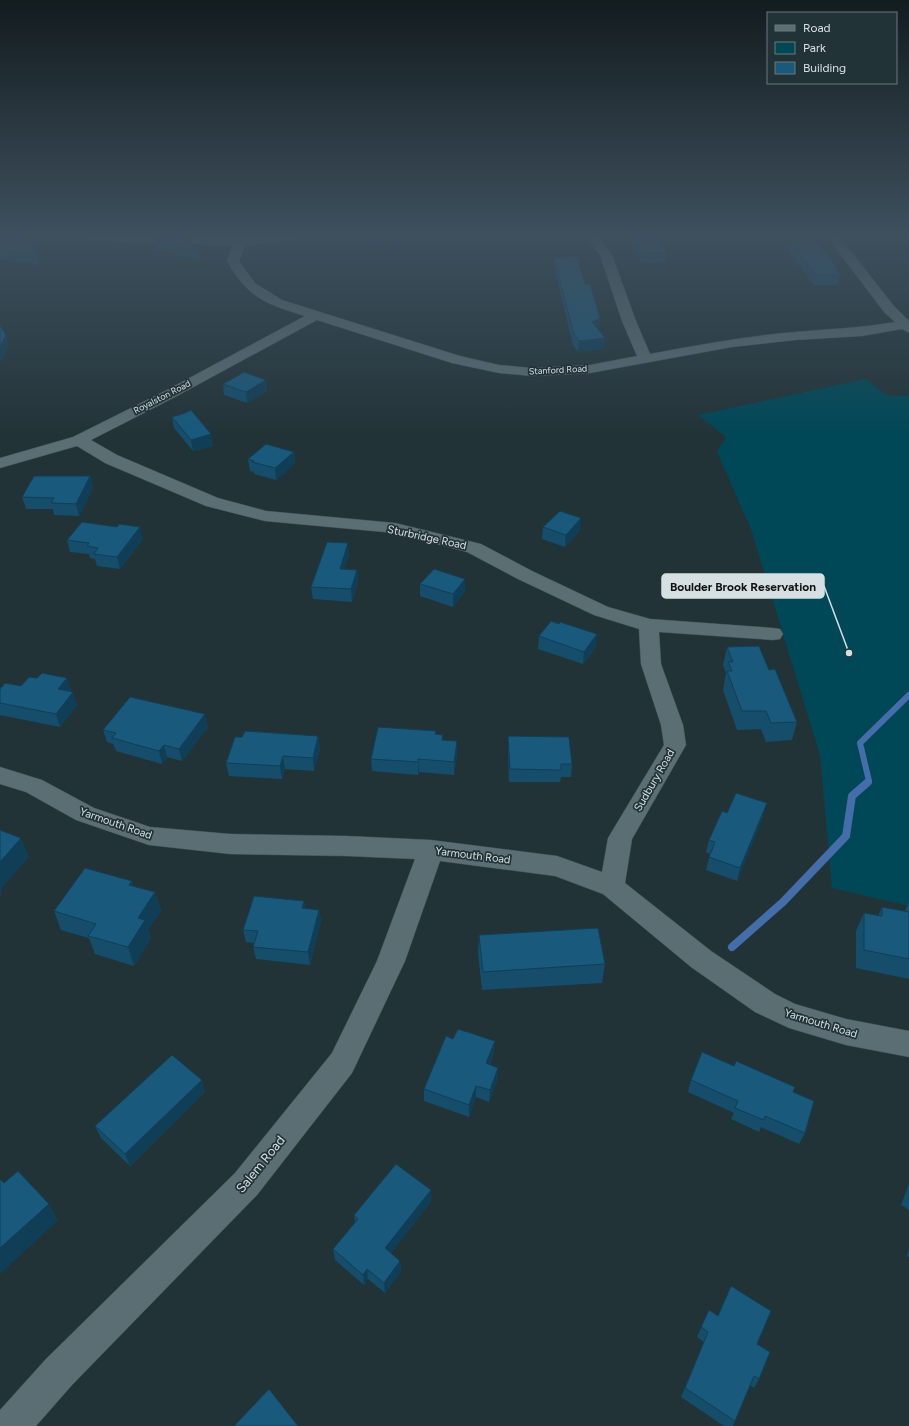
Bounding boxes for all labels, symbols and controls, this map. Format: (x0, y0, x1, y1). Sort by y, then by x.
legend (767, 12, 897, 84)
text: Road (803, 21, 831, 35)
text: Park (803, 41, 826, 55)
text: Building (803, 61, 846, 75)
street label: Stanford Road (529, 362, 587, 377)
street label: Royalston Road (131, 377, 192, 416)
street label: Sturbridge Road (386, 523, 468, 552)
callout: Boulder Brook Reservation (662, 574, 824, 598)
text: Boulder Brook Reservation (670, 580, 816, 594)
street label: Sudbury Road (631, 747, 677, 814)
street label: Yarmouth Road (78, 805, 154, 842)
street label: Yarmouth Road (435, 844, 511, 867)
street label: Yarmouth Road (783, 1006, 859, 1041)
street label: Salem Road (233, 1133, 288, 1196)

